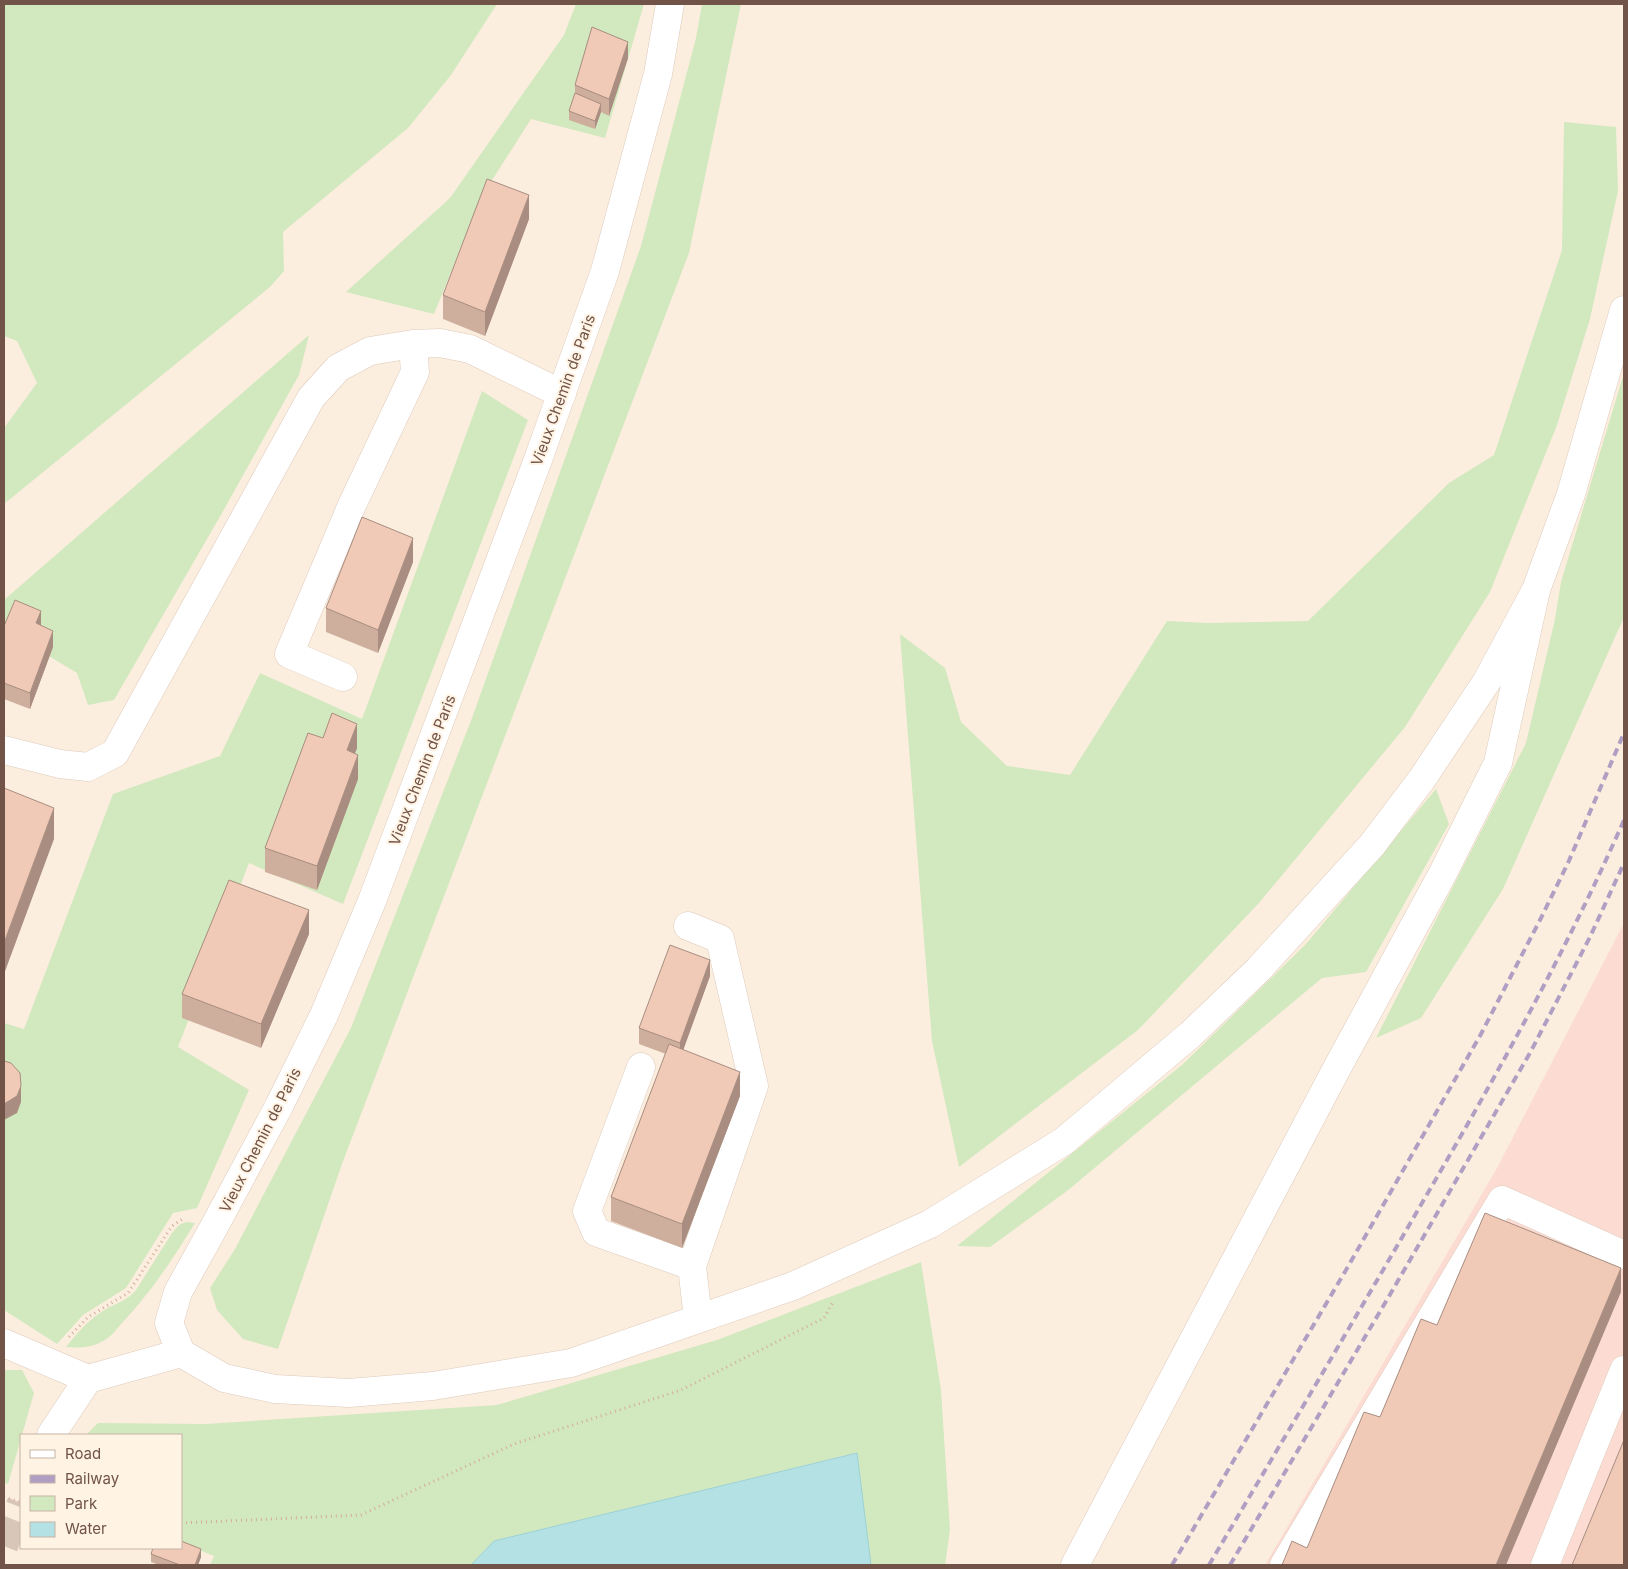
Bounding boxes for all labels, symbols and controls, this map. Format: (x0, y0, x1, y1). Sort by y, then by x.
street label: Vieux Chemin de Paris (527, 311, 599, 468)
street label: Vieux Chemin de Paris (384, 692, 460, 848)
street label: Vieux Chemin de Paris (215, 1064, 305, 1216)
legend (20, 1434, 182, 1549)
text: Road (65, 1444, 101, 1463)
text: Railway (65, 1469, 120, 1488)
text: Park (65, 1494, 98, 1513)
text: Water (65, 1519, 107, 1538)

